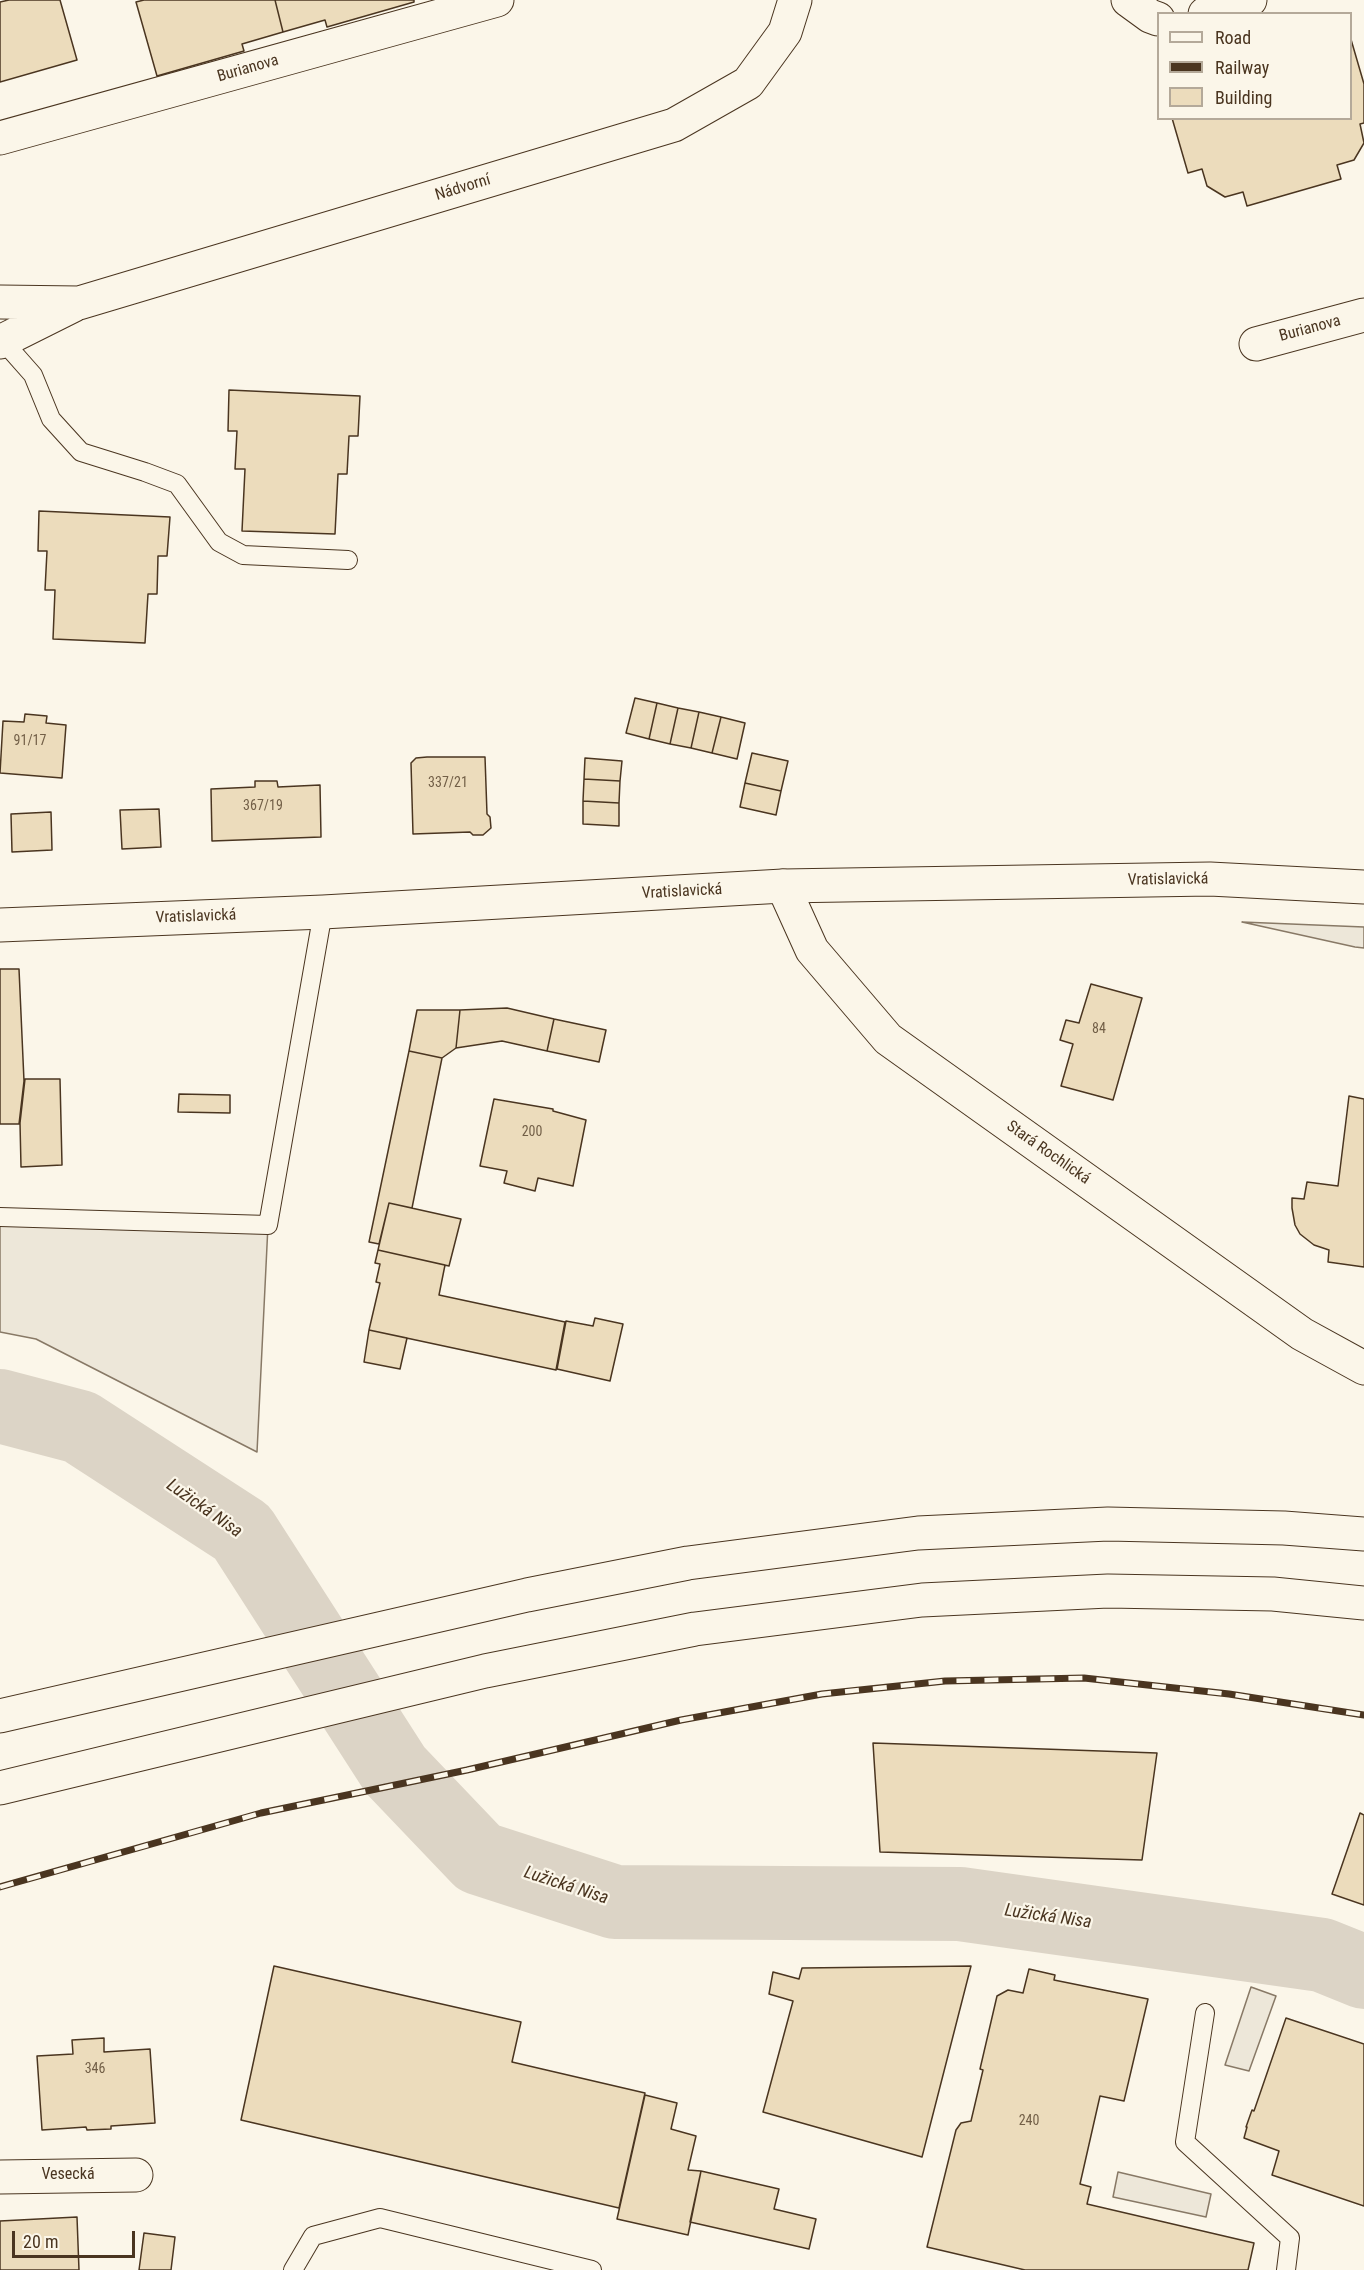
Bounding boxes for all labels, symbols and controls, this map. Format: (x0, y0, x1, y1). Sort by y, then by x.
legend (1157, 12, 1352, 120)
text: Road (1215, 27, 1251, 48)
street label: Burianova (215, 51, 281, 87)
text: Railway (1215, 57, 1269, 78)
text: Building (1215, 87, 1272, 108)
street label: Nádvorní (433, 171, 493, 205)
street label: Burianova (1277, 312, 1343, 346)
house number: 91/17 (14, 733, 46, 749)
house number: 337/21 (428, 775, 468, 791)
house number: 367/19 (243, 798, 283, 814)
street label: Vratislavická (1128, 870, 1208, 890)
street label: Vratislavická (641, 880, 723, 904)
street label: Vratislavická (155, 906, 237, 928)
house number: 84 (1092, 1021, 1106, 1037)
street label: Stará Rochlická (1002, 1117, 1094, 1189)
house number: 200 (522, 1124, 542, 1140)
water label: Lužická Nisa (162, 1475, 246, 1543)
water label: Lužická Nisa (521, 1862, 611, 1910)
water label: Lužická Nisa (1003, 1900, 1093, 1934)
house number: 346 (85, 2061, 105, 2077)
house number: 240 (1019, 2113, 1039, 2129)
street label: Vesecká (41, 2165, 95, 2185)
scale bar (15, 2219, 138, 2257)
text: 20 m (23, 2231, 58, 2252)

